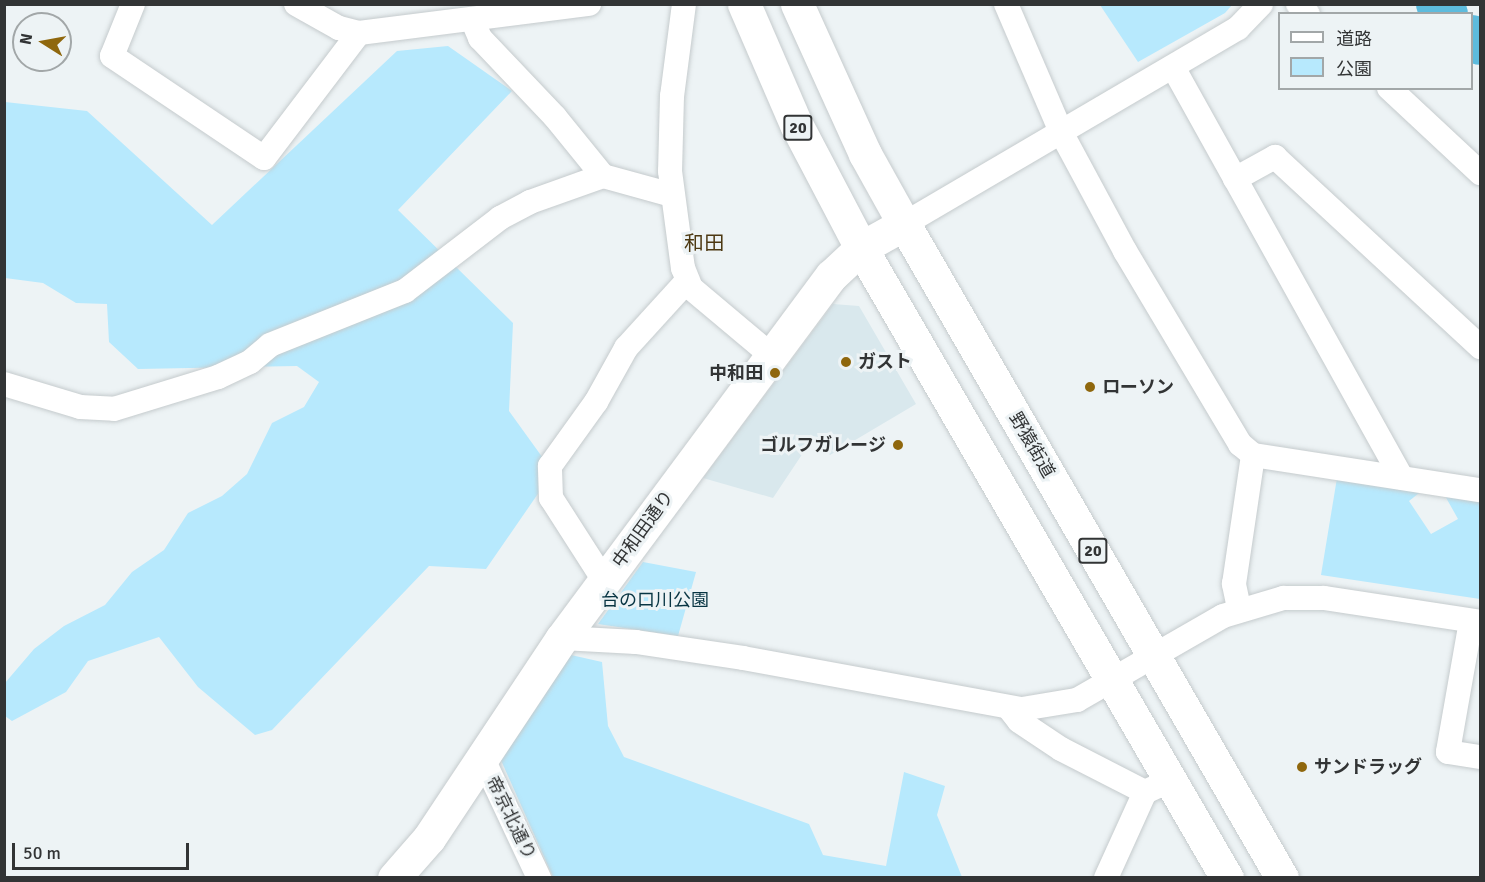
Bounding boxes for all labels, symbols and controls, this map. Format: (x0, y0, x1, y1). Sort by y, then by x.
north arrow (12, 12, 72, 72)
legend (1278, 12, 1473, 90)
text: 道路 (1336, 28, 1372, 50)
text: N (15, 32, 37, 46)
text: 公園 (1336, 58, 1372, 80)
road number: 20 (783, 115, 813, 141)
district label: 和田 (684, 231, 724, 255)
place label: ガスト (858, 351, 912, 373)
marker: ガスト (839, 355, 853, 369)
place label: 中和田 (709, 362, 763, 384)
marker: 中和田 (768, 366, 782, 380)
place label: ローソン (1102, 376, 1174, 398)
marker: ローソン (1083, 380, 1097, 394)
street label: 野猿街道 (1005, 408, 1059, 482)
place label: ゴルフガレージ (760, 434, 886, 456)
marker: ゴルフガレージ (891, 438, 905, 452)
street label: 中和田通り (608, 486, 678, 572)
road number: 20 (1078, 538, 1108, 564)
park label: 台の口川公園 (601, 589, 709, 611)
place label: サンドラッグ (1314, 756, 1422, 778)
marker: サンドラッグ (1295, 760, 1309, 774)
street label: 帝京北通り (482, 773, 540, 863)
scale bar (15, 831, 192, 869)
text: 50 m (23, 842, 61, 864)

